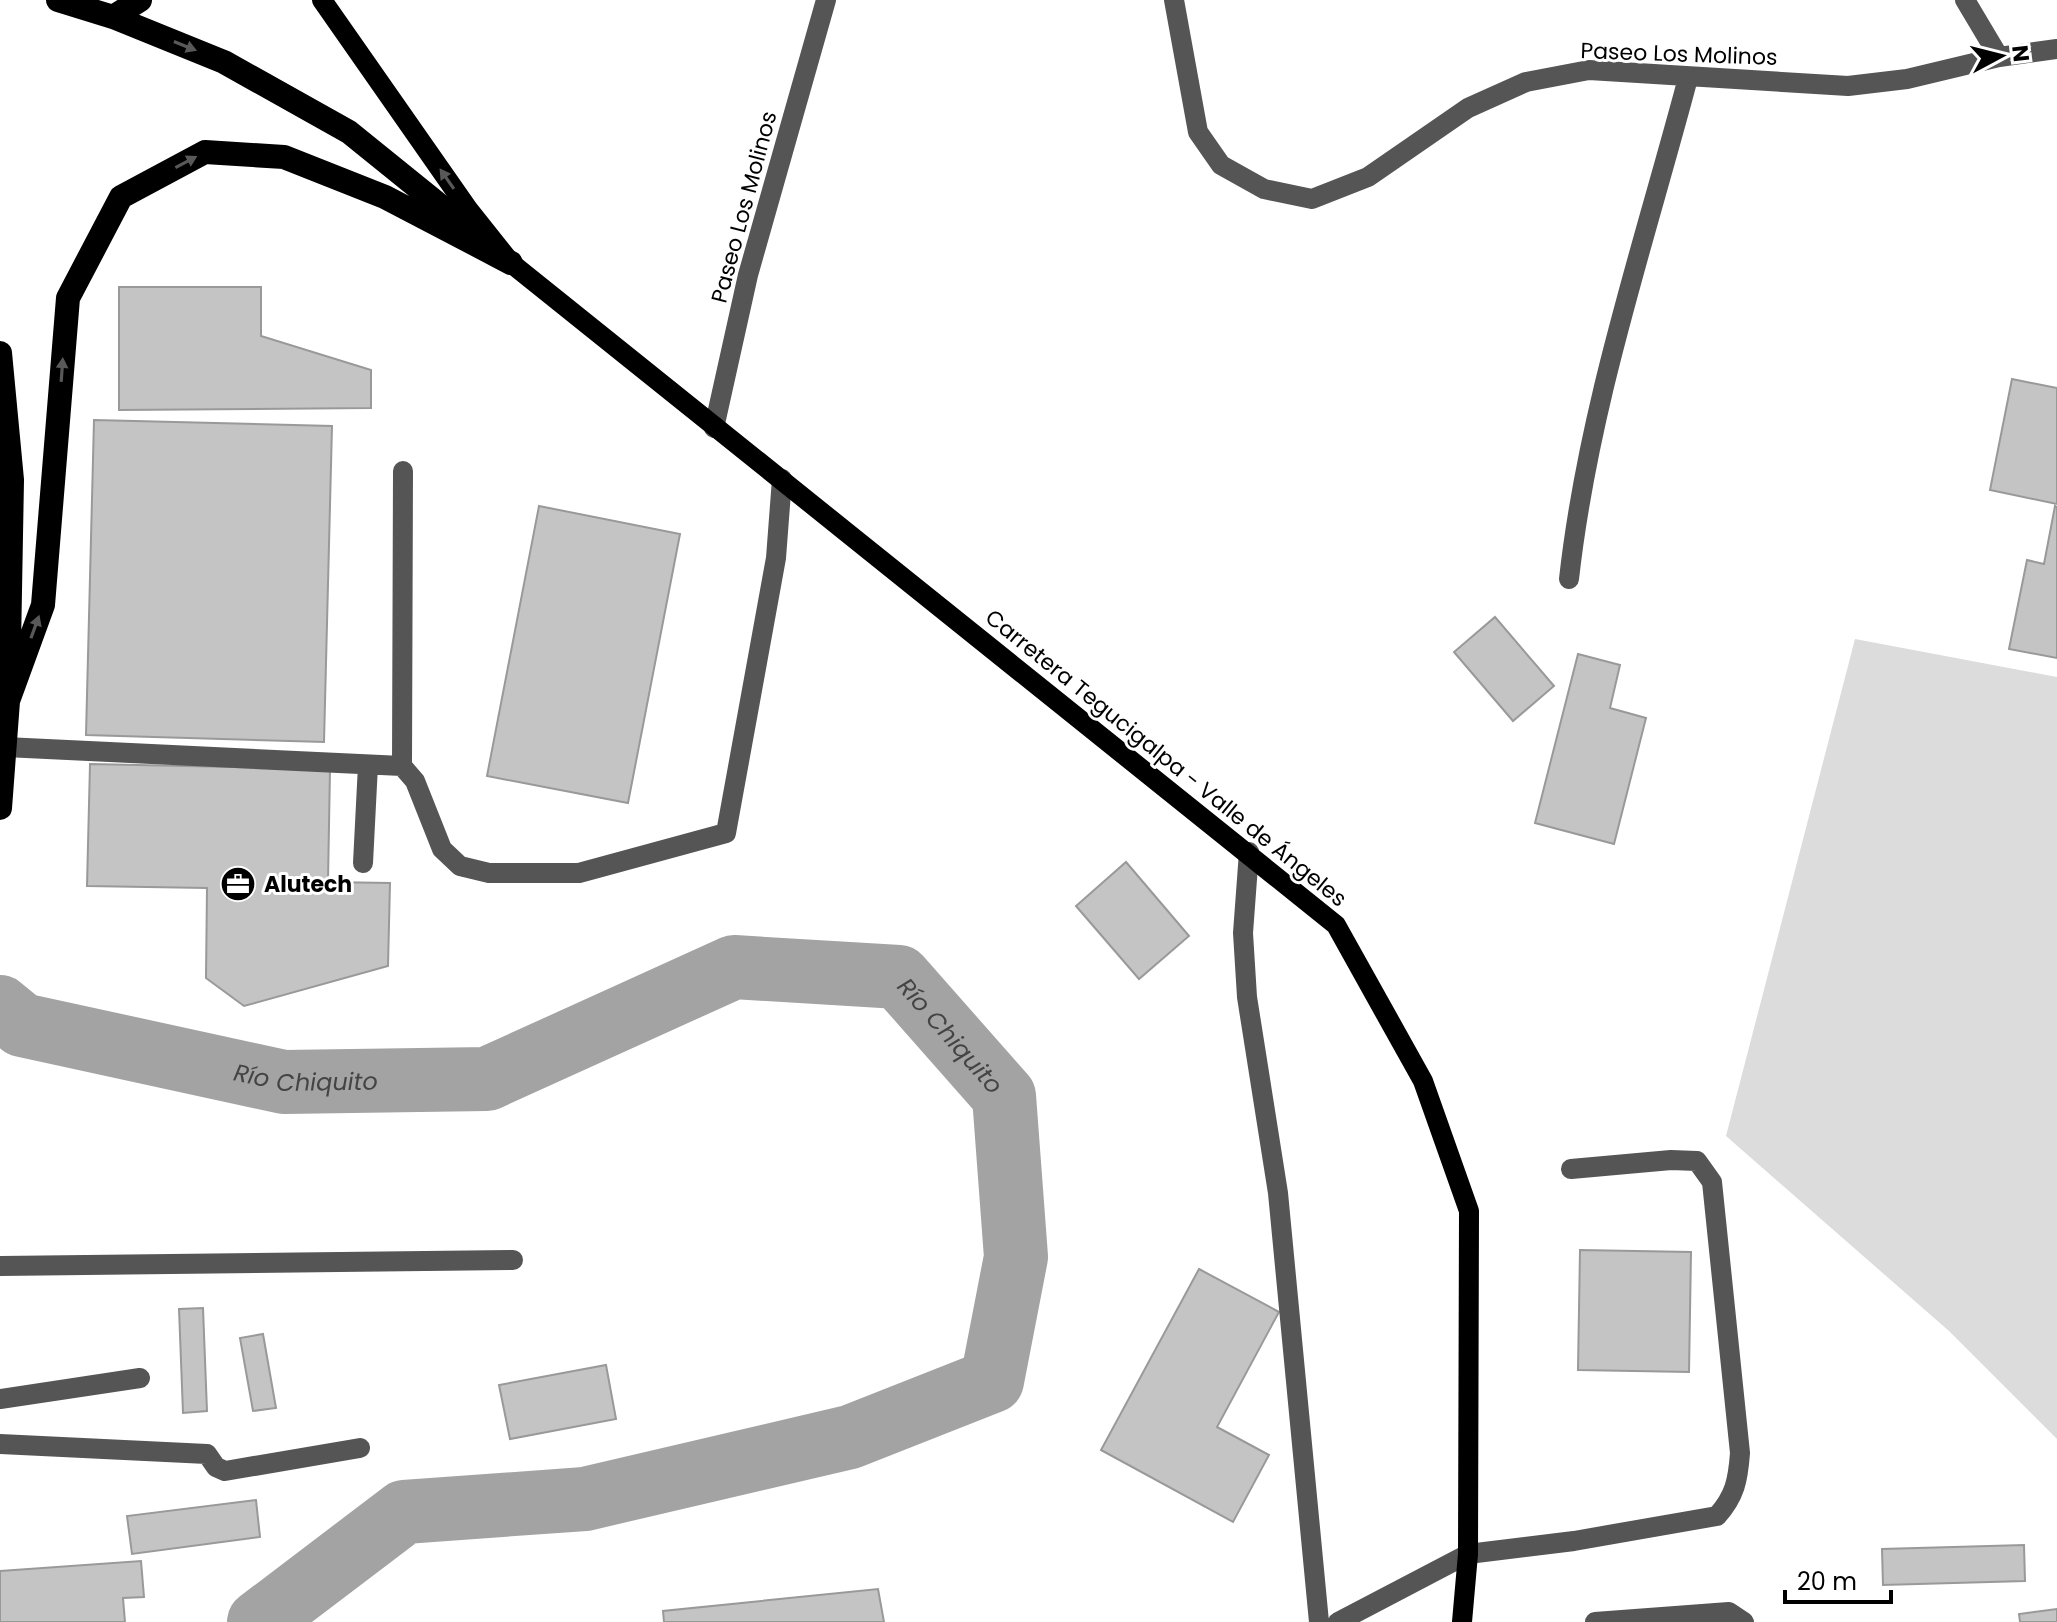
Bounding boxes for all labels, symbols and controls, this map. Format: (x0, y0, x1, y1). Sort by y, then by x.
north arrow (1961, 16, 2041, 96)
street label: Paseo Los Molinos (1580, 35, 1778, 73)
one-way arrow (173, 40, 197, 53)
text: N (2004, 44, 2037, 64)
street label: Paseo Los Molinos (704, 108, 784, 306)
one-way arrow (175, 155, 197, 169)
one-way arrow (440, 168, 455, 189)
one-way arrow (56, 357, 69, 382)
street label: Carretera Tegucigalpa - Valle de Ángeles (979, 602, 1353, 914)
one-way arrow (29, 615, 42, 639)
office icon: Alutech (219, 865, 257, 903)
place label: Alutech (264, 869, 352, 900)
water label: Río Chiquito (890, 970, 1011, 1101)
water label: Río Chiquito (231, 1055, 378, 1099)
scale bar (1785, 1554, 1891, 1604)
text: 20 m (1797, 1565, 1857, 1598)

